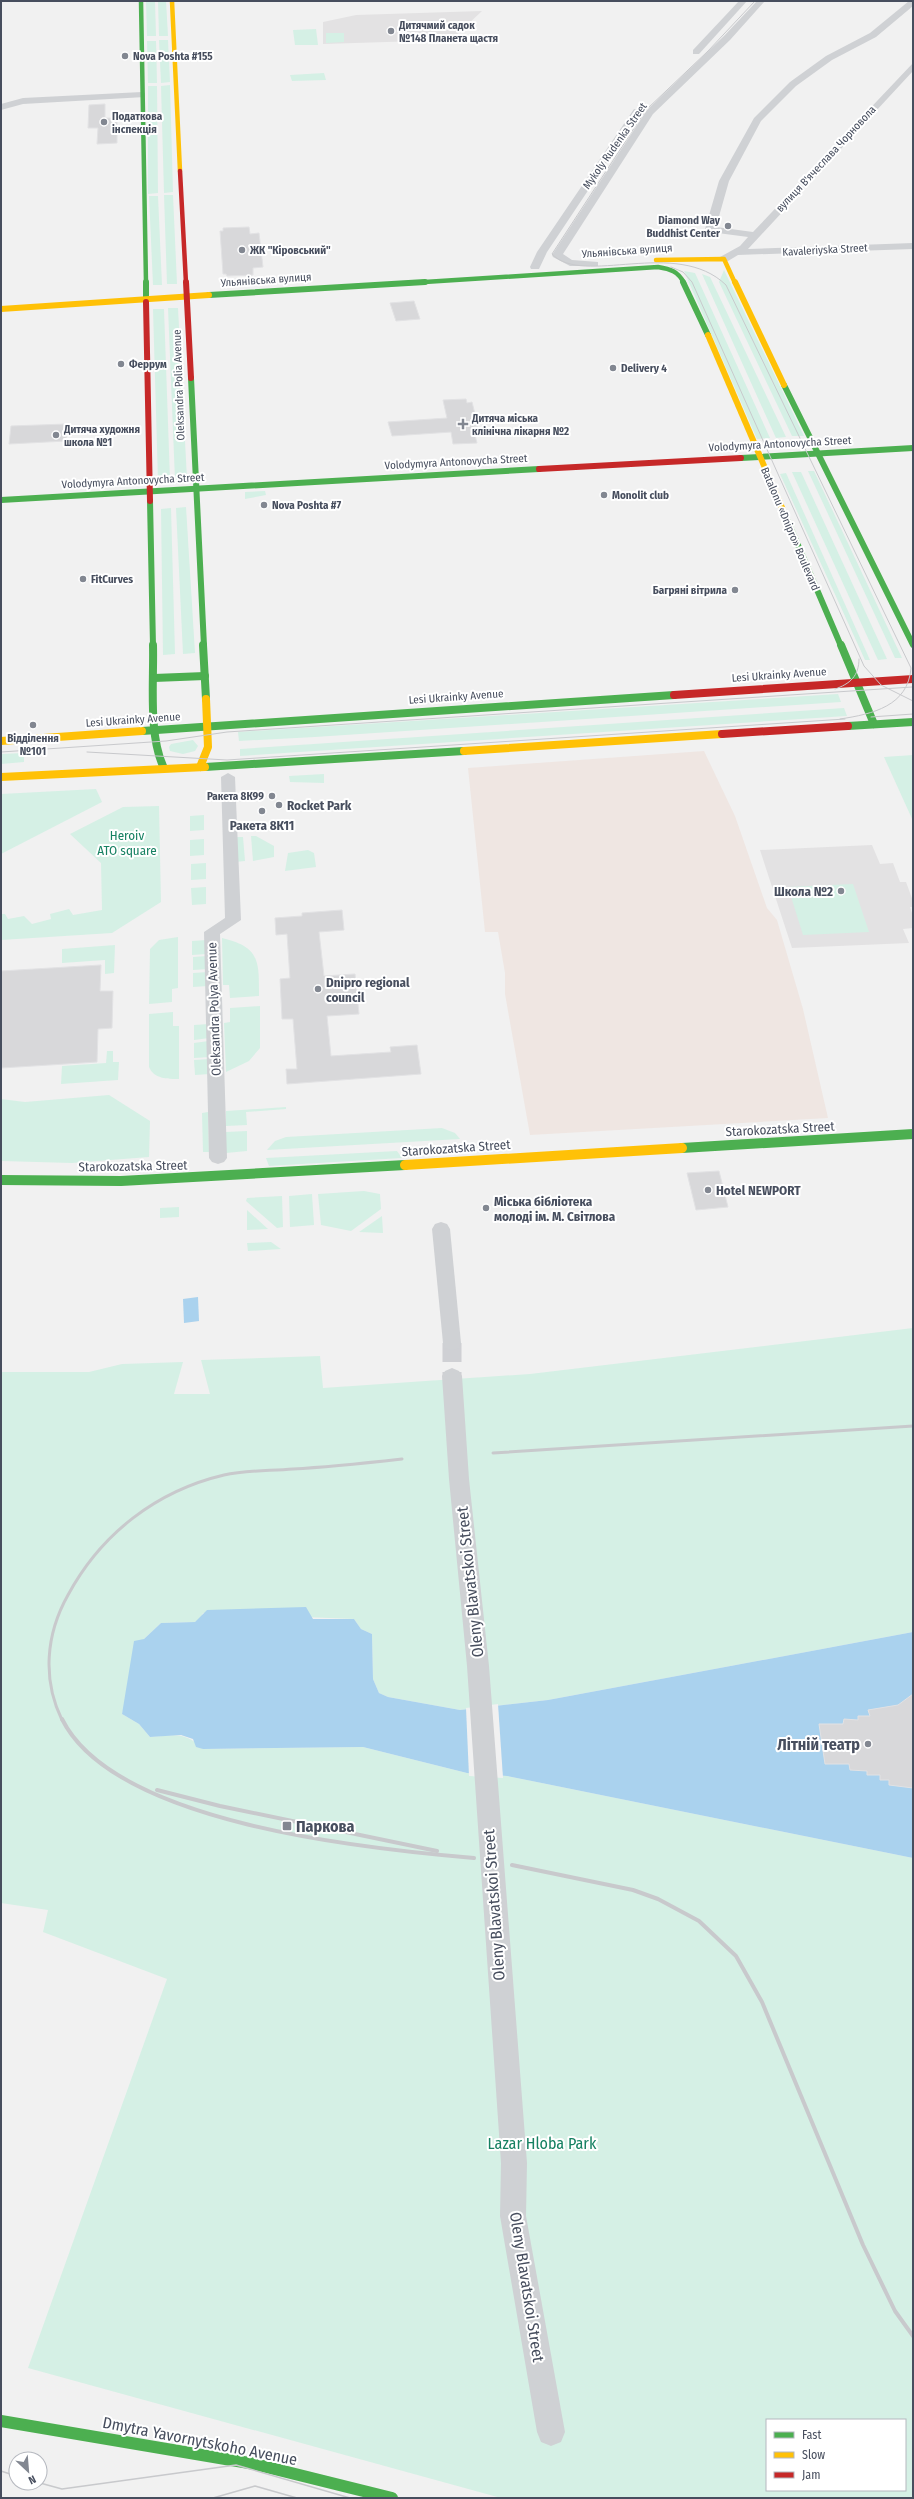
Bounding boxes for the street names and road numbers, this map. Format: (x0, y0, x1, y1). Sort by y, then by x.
street label: Mykoly Rudenka Street (580, 100, 650, 192)
street label: вулиця В'ячеслава Чорновола (773, 103, 879, 215)
street label: Ульянівська вулиця (580, 241, 673, 261)
street label: Kavaleriyska Street (782, 241, 868, 259)
street label: Ульянівська вулиця (219, 270, 312, 290)
street label: Oleksandra Polia Avenue (171, 329, 187, 441)
street label: Volodymyra Antonovycha Street (708, 434, 852, 454)
street label: Volodymyra Antonovycha Street (384, 452, 528, 472)
street label: Batalonu «Dnipro» Boulevard (758, 465, 822, 593)
street label: Volodymyra Antonovycha Street (61, 471, 205, 491)
street label: Lesi Ukrainky Avenue (731, 665, 827, 685)
street label: Lesi Ukrainky Avenue (408, 687, 504, 707)
street label: Lesi Ukrainky Avenue (85, 710, 181, 730)
street label: Oleksandra Polya Avenue (204, 942, 224, 1076)
street label: Starokozatska Street (725, 1119, 836, 1139)
street label: Starokozatska Street (401, 1137, 512, 1159)
street label: Starokozatska Street (78, 1158, 188, 1174)
street label: Oleny Blavatskoi Street (453, 1505, 487, 1658)
street label: Oleny Blavatskoi Street (479, 1828, 509, 1981)
street label: Oleny Blavatskoi Street (506, 2211, 548, 2364)
street label: Dmytra Yavornytskoho Avenue (101, 2413, 299, 2469)

